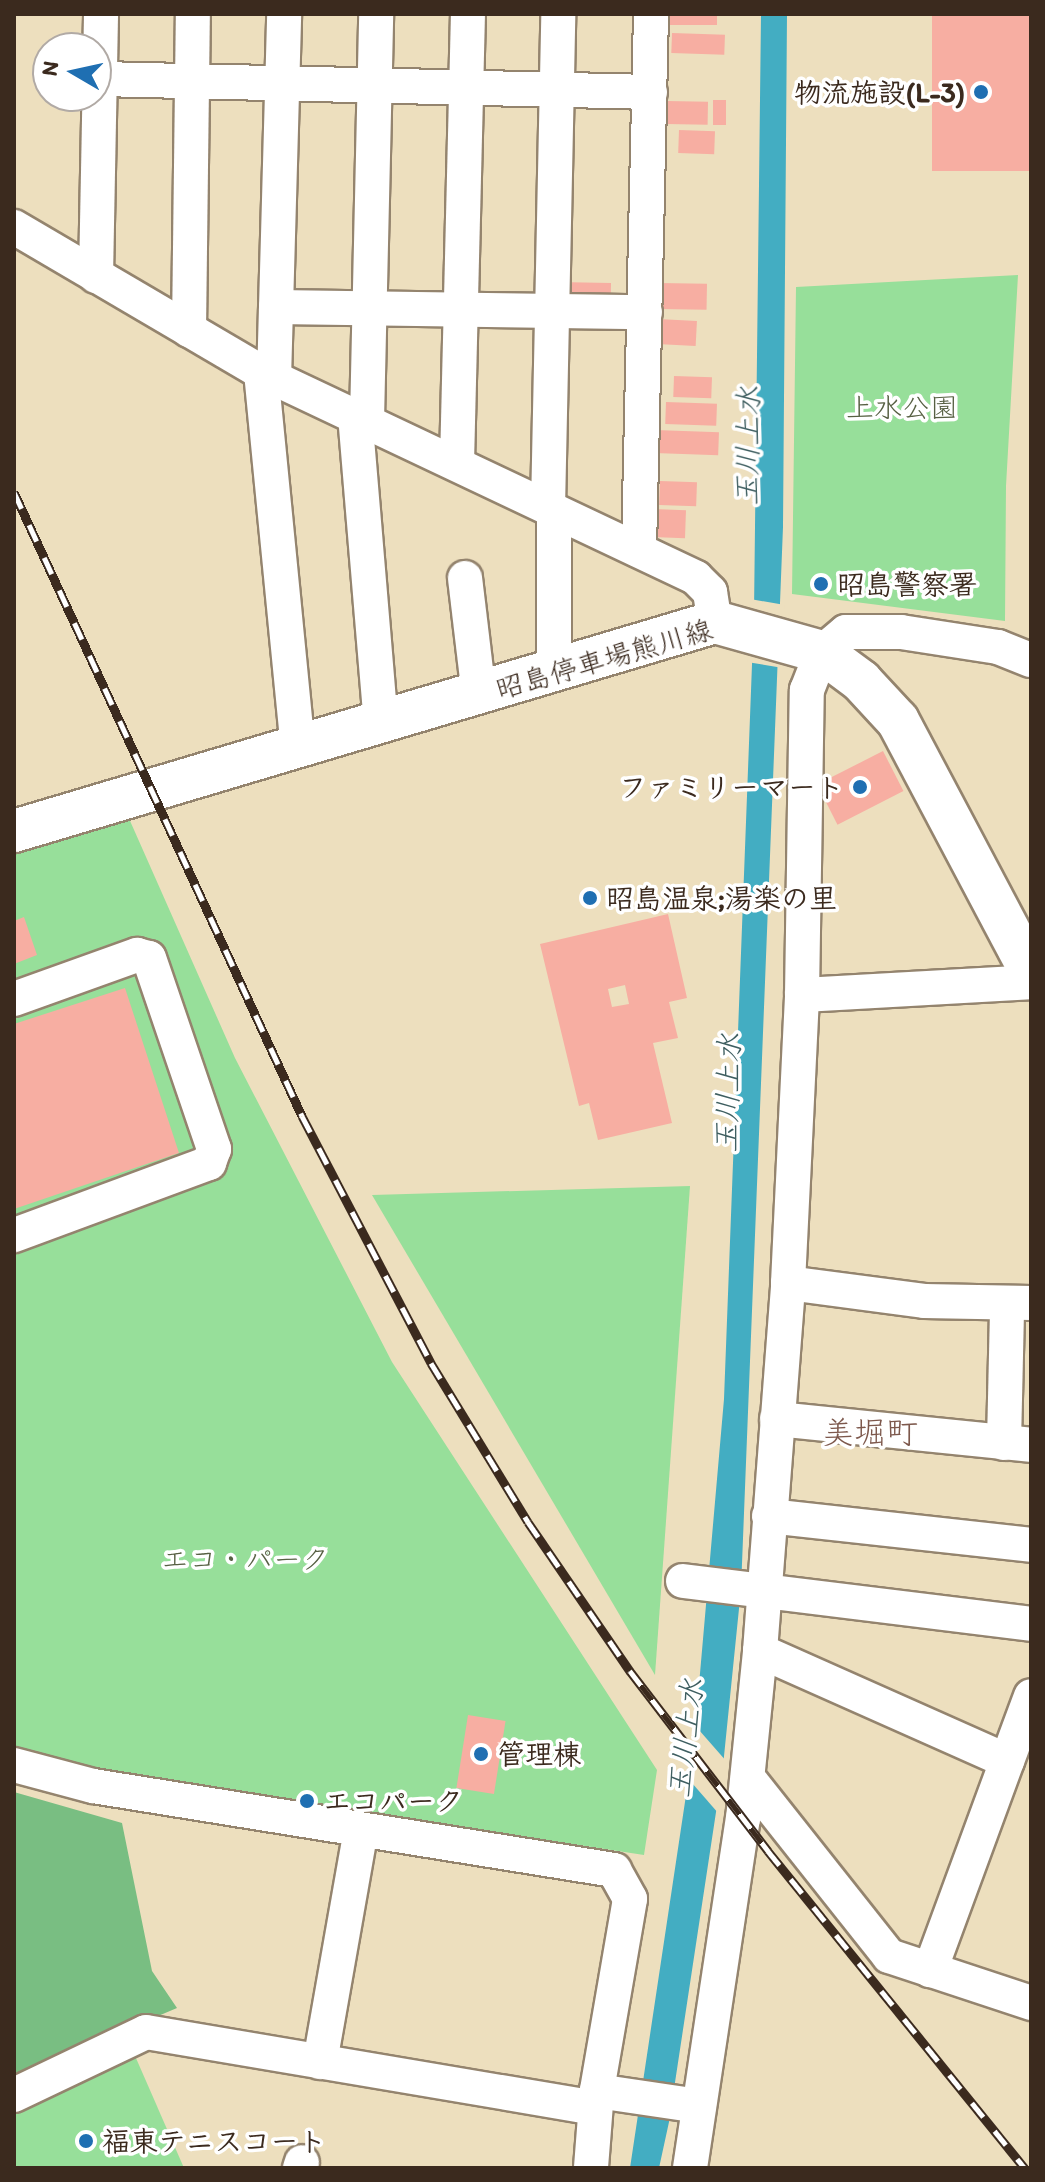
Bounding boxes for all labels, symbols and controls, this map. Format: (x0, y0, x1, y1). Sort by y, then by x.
north arrow (32, 32, 112, 112)
text: N (35, 59, 64, 78)
place label: 物流施設(L-3) (794, 75, 965, 109)
marker: 物流施設(L-3) (972, 83, 990, 101)
water label: 玉川上水 (729, 386, 767, 506)
park label: 上水公園 (846, 390, 958, 424)
place label: 昭島警察署 (837, 567, 977, 601)
marker: 昭島警察署 (812, 575, 830, 593)
street label: 昭島停車場熊川線 (492, 612, 716, 706)
place label: ファミリーマート (620, 770, 844, 804)
marker: ファミリーマート (851, 778, 869, 796)
place label: 昭島温泉;湯楽の里 (606, 881, 837, 915)
marker: 昭島温泉;湯楽の里 (581, 889, 599, 907)
water label: 玉川上水 (708, 1032, 748, 1154)
district label: 美堀町 (822, 1413, 918, 1451)
park label: エコ・パーク (161, 1542, 329, 1576)
water label: 玉川上水 (661, 1676, 711, 1800)
place label: 管理棟 (497, 1737, 581, 1771)
marker: 管理棟 (472, 1745, 490, 1763)
place label: エコパーク (323, 1784, 463, 1818)
marker: エコパーク (298, 1792, 316, 1810)
place label: 福東テニスコート (102, 2124, 326, 2158)
marker: 福東テニスコート (77, 2132, 95, 2150)

